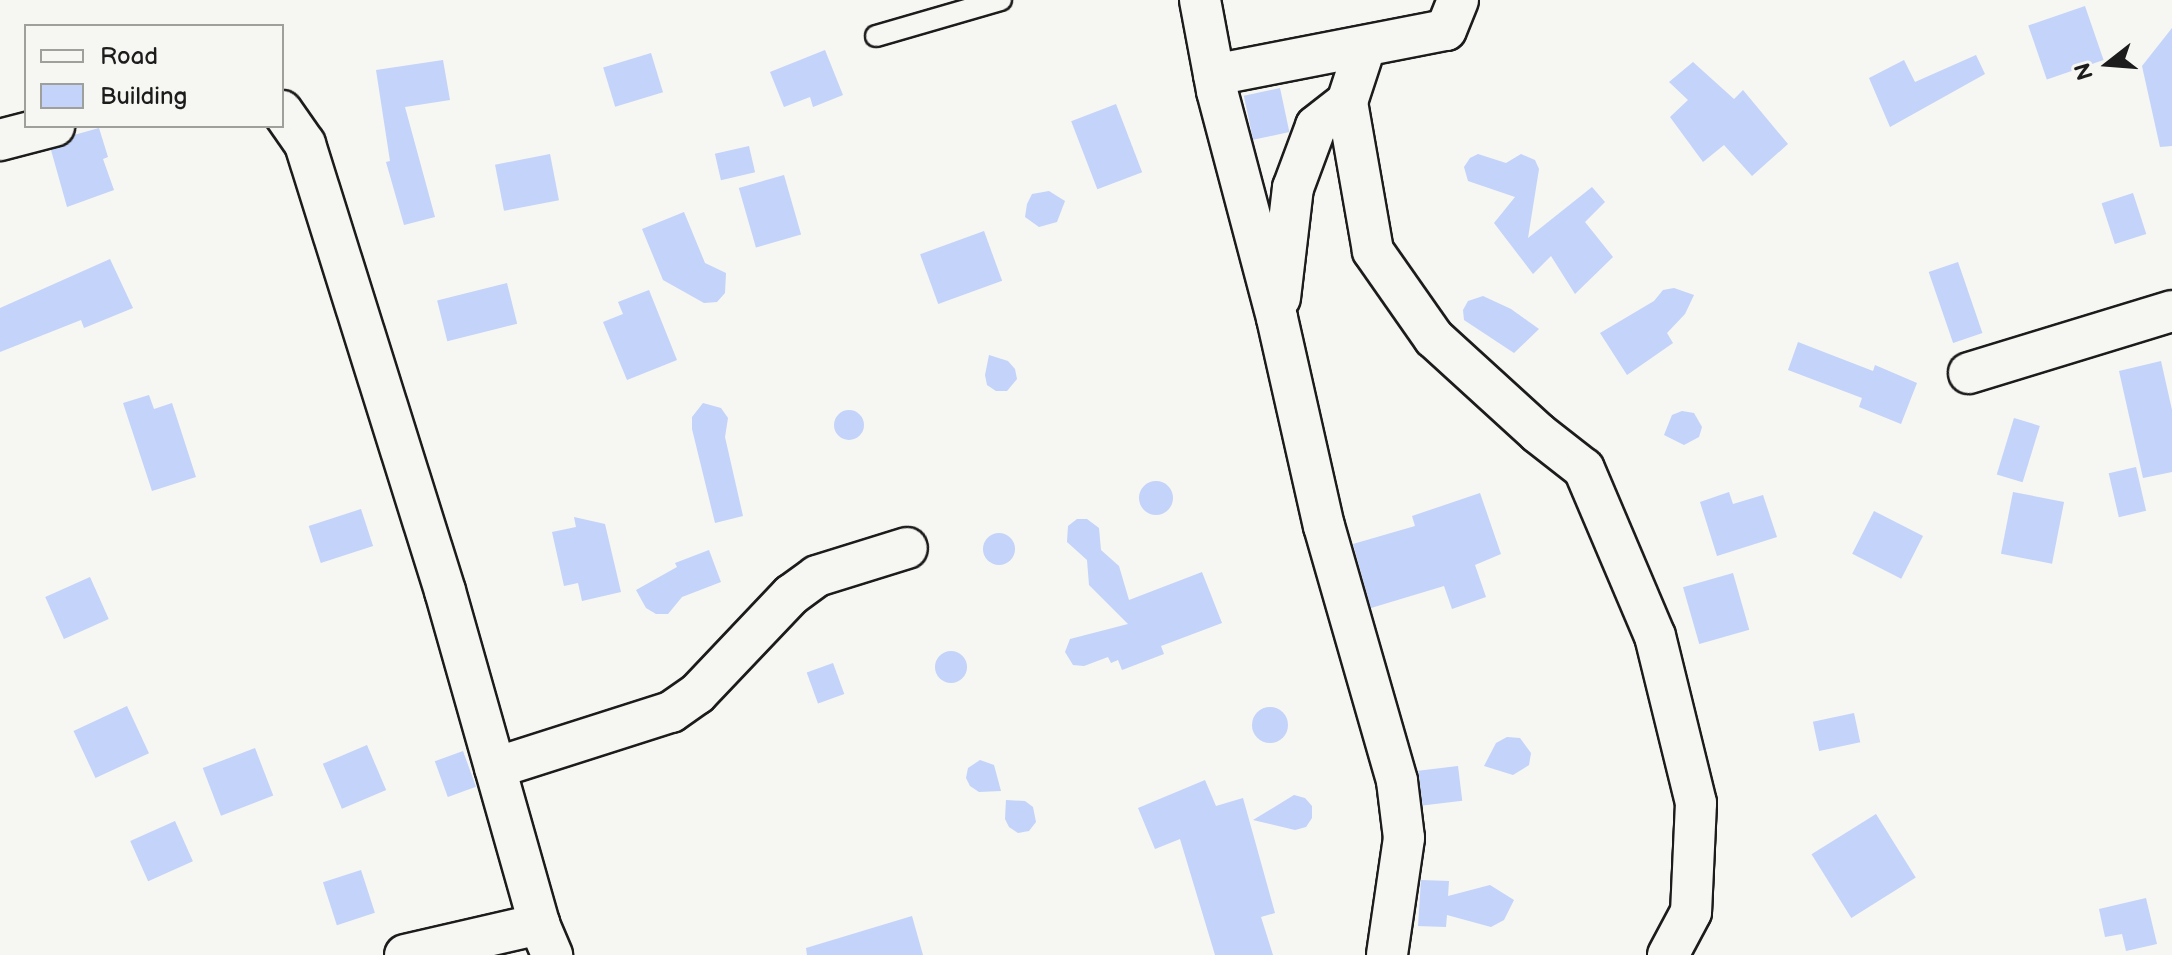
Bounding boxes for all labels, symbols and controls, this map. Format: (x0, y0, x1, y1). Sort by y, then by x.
legend (24, 24, 284, 128)
north arrow (2068, 24, 2148, 104)
text: Road (100, 42, 158, 71)
text: N (2069, 59, 2100, 83)
text: Building (100, 82, 187, 111)

